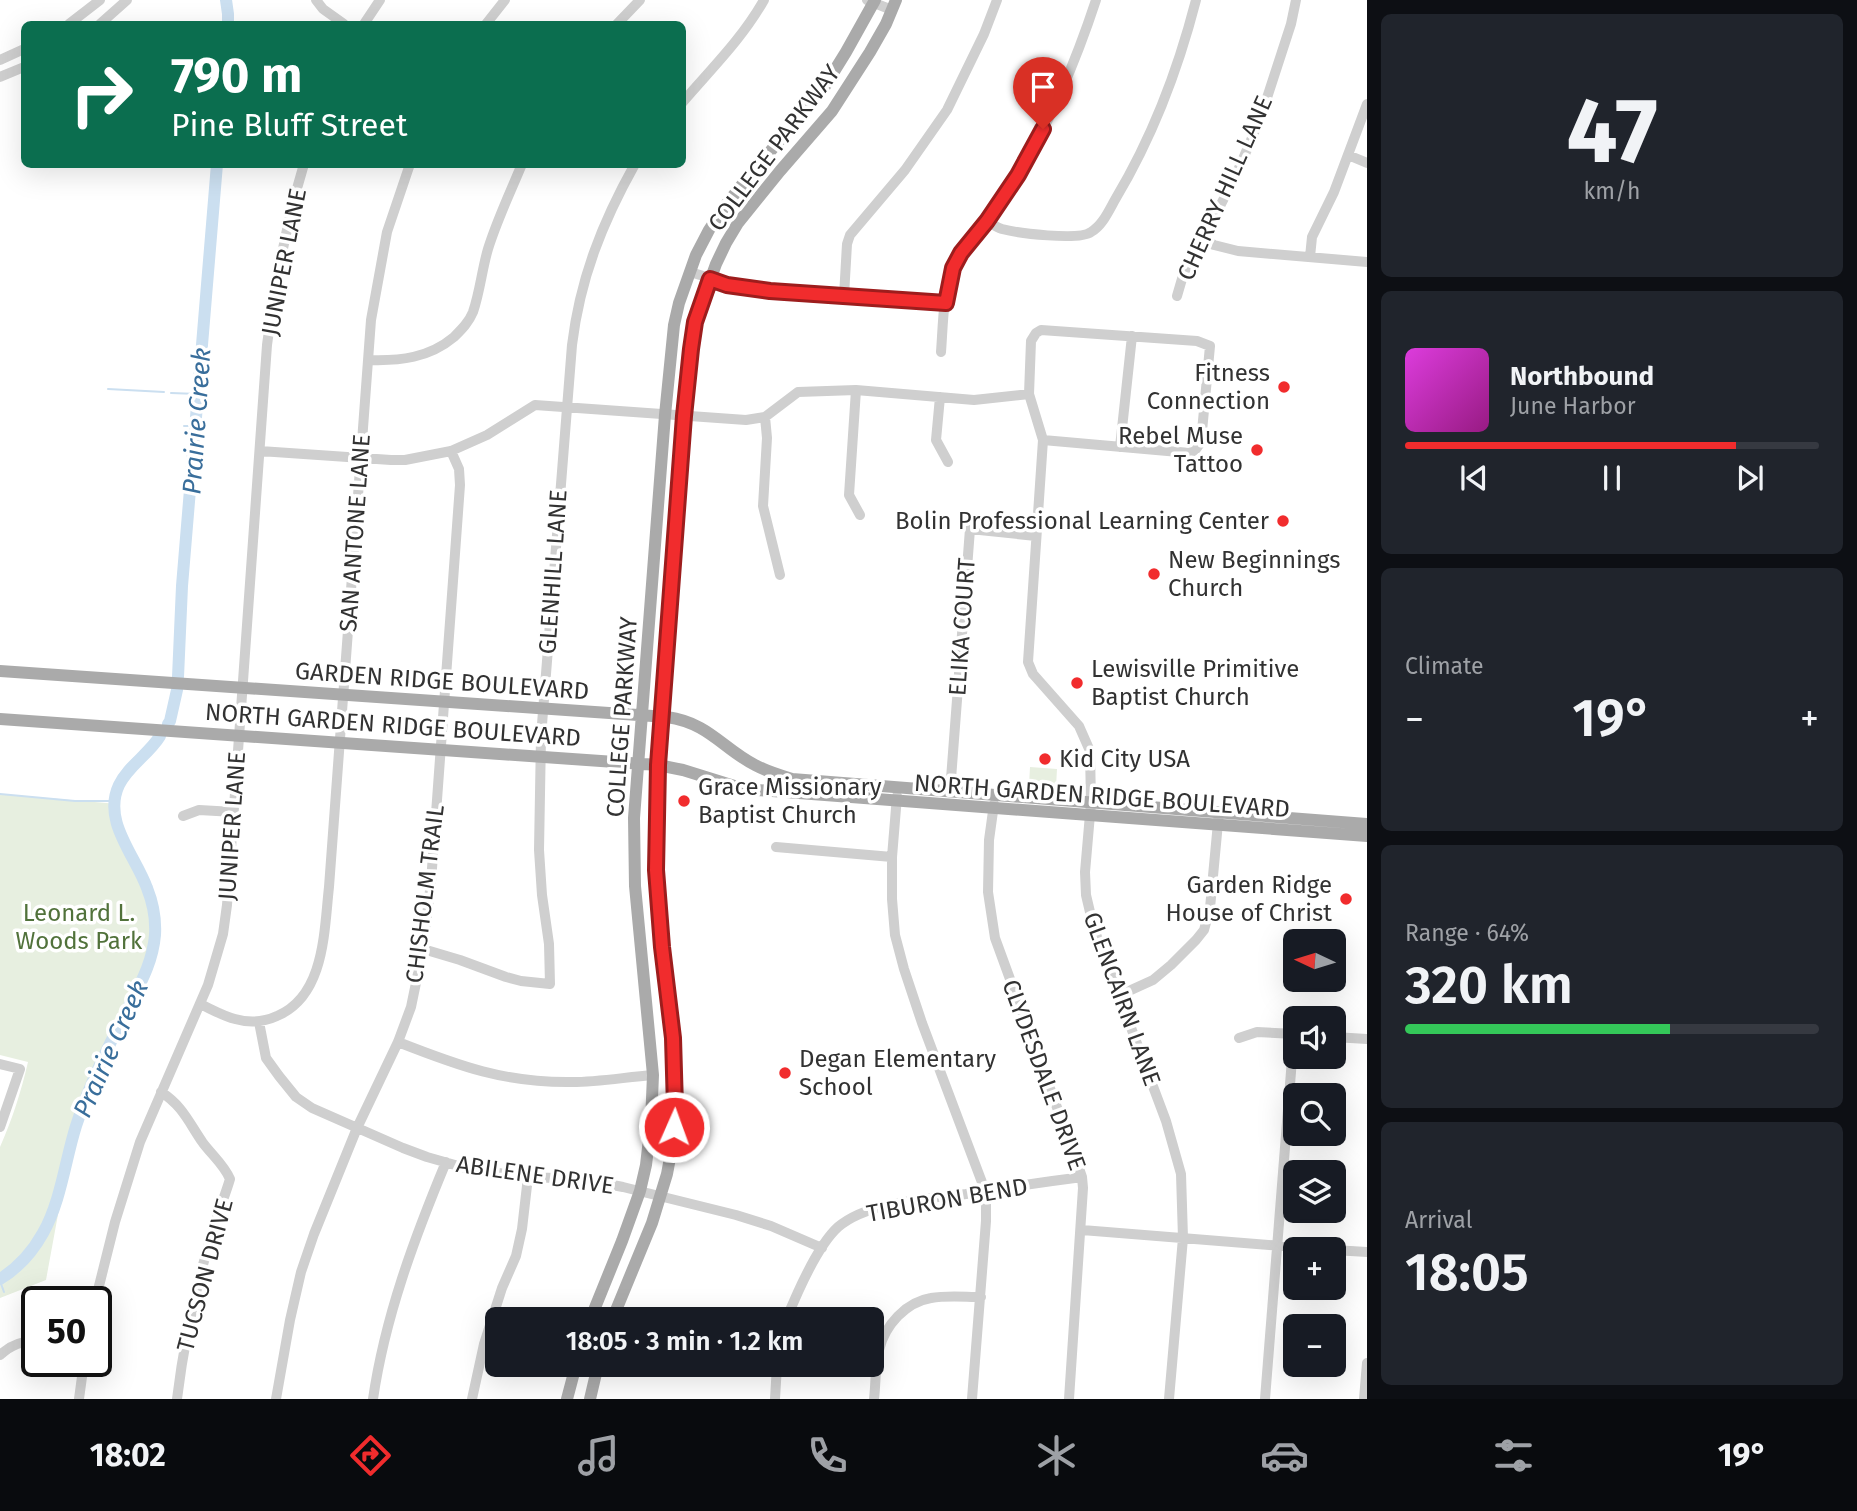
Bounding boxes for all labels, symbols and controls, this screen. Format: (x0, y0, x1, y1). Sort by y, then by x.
text: 790 m (171, 46, 302, 105)
icon: right (56, 49, 147, 140)
pin (1013, 57, 1073, 129)
street label: COLLEGE PARKWAY (702, 59, 846, 237)
icon: arrive (1024, 68, 1062, 106)
text: 47 (1566, 77, 1658, 186)
street label: CHERRY HILL LANE (1172, 91, 1278, 285)
text: Pine Bluff Street (171, 106, 407, 144)
text: km/h (1584, 177, 1640, 205)
street label: JUNIPER LANE (256, 186, 312, 338)
water label: Prairie Creek (176, 347, 218, 495)
place label: Fitness Connection (1147, 359, 1270, 415)
text: Northbound (1510, 361, 1654, 392)
marker: Fitness Connection (1276, 379, 1292, 395)
text: June Harbor (1510, 392, 1636, 420)
place label: Rebel Muse Tattoo (1118, 422, 1243, 478)
street label: SAN ANTONE LANE (334, 433, 376, 633)
marker: Rebel Muse Tattoo (1249, 442, 1265, 458)
icon: previous (1455, 459, 1493, 497)
icon: pause (1593, 459, 1631, 497)
icon: next (1731, 459, 1769, 497)
street label: GLENHILL LANE (533, 489, 573, 655)
place label: Bolin Professional Learning Center (895, 507, 1270, 535)
marker: Bolin Professional Learning Center (1275, 513, 1291, 529)
place label: New Beginnings Church (1168, 546, 1340, 602)
street label: ELIKA COURT (943, 557, 981, 697)
marker: New Beginnings Church (1146, 566, 1162, 582)
street label: COLLEGE PARKWAY (601, 615, 643, 818)
text: Climate (1405, 652, 1484, 680)
place label: Lewisville Primitive Baptist Church (1091, 655, 1299, 711)
street label: GARDEN RIDGE BOULEVARD (294, 657, 590, 705)
marker: Lewisville Primitive Baptist Church (1069, 675, 1085, 691)
text: 19° (1572, 687, 1652, 750)
text: − (1405, 696, 1424, 742)
text: + (1800, 696, 1819, 742)
street label: NORTH GARDEN RIDGE BOULEVARD (204, 698, 582, 752)
place label: Kid City USA (1059, 745, 1190, 773)
street label: JUNIPER LANE (213, 751, 251, 901)
marker: Kid City USA (1037, 751, 1053, 767)
street label: NORTH GARDEN RIDGE BOULEVARD (913, 769, 1291, 823)
place label: Grace Missionary Baptist Church (698, 773, 882, 829)
marker: Grace Missionary Baptist Church (676, 793, 692, 809)
street label: CHISHOLM TRAIL (400, 803, 450, 985)
place label: Garden Ridge House of Christ (1165, 871, 1332, 927)
marker: Garden Ridge House of Christ (1338, 891, 1354, 907)
park label: Leonard L. Woods Park (16, 899, 143, 955)
street label: GLENCAIRN LANE (1078, 908, 1166, 1090)
text: Range · 64% (1405, 919, 1529, 947)
north arrow (1283, 929, 1346, 992)
map controls (1283, 929, 1346, 1377)
text: 320 km (1405, 954, 1573, 1017)
water label: Prairie Creek (67, 976, 155, 1122)
street label: CLYDESDALE DRIVE (996, 976, 1092, 1174)
button: sound (1283, 1006, 1346, 1069)
place label: Degan Elementary School (799, 1045, 996, 1101)
marker: Degan Elementary School (777, 1065, 793, 1081)
button: search (1283, 1083, 1346, 1146)
position arrow (637, 1090, 711, 1164)
street label: ABILENE DRIVE (454, 1150, 616, 1200)
button: layers (1283, 1160, 1346, 1223)
street label: TIBURON BEND (864, 1172, 1030, 1228)
street label: TUCSON DRIVE (171, 1195, 239, 1355)
text: Arrival (1405, 1206, 1472, 1234)
button: + (1283, 1237, 1346, 1300)
text: 18:05 (1405, 1241, 1529, 1304)
speed limit sign: 50 (21, 1286, 112, 1377)
button: − (1283, 1314, 1346, 1377)
text: 18:05 · 3 min · 1.2 km (566, 1326, 803, 1357)
icon: directions (346, 1431, 395, 1480)
icon: music (574, 1431, 623, 1480)
icon: phone (803, 1431, 852, 1480)
icon: climate (1032, 1431, 1081, 1480)
icon: car (1260, 1431, 1309, 1480)
icon: filters (1489, 1431, 1538, 1480)
text: 18:02 (90, 1436, 166, 1474)
text: 19° (1718, 1436, 1767, 1474)

